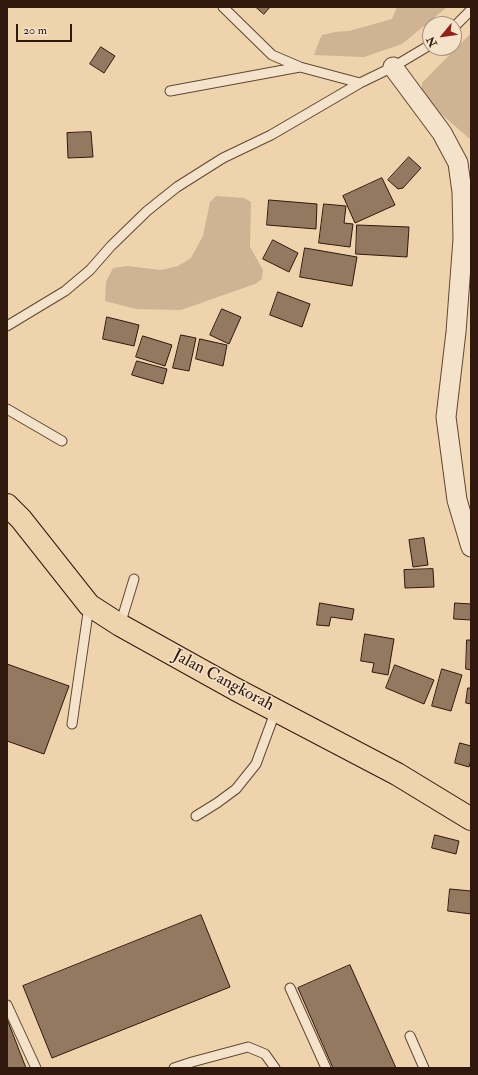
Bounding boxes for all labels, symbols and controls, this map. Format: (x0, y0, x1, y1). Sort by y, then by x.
scale bar (18, 16, 74, 42)
north arrow (422, 16, 462, 56)
text: 20 m (23, 23, 47, 38)
text: N (424, 34, 440, 49)
street label: Jalan Cangkorah (169, 646, 277, 716)

